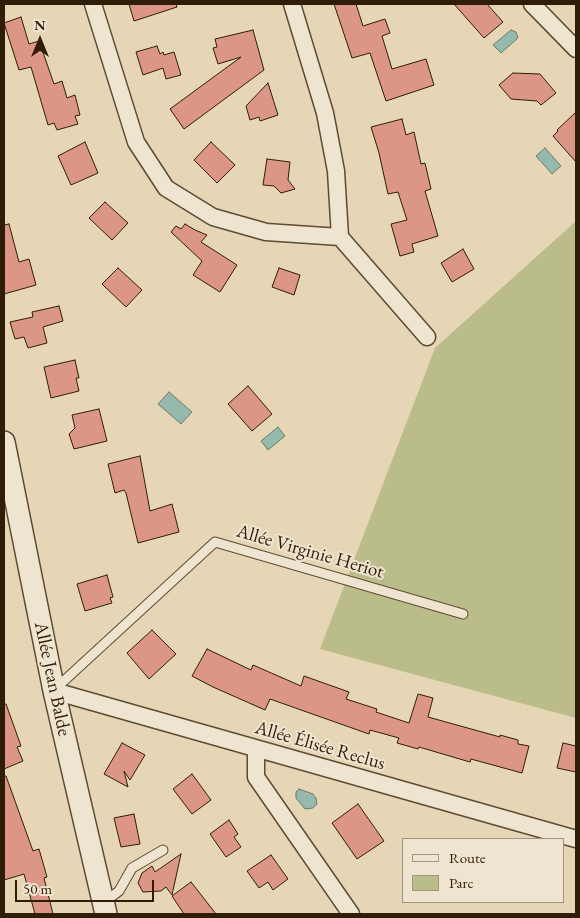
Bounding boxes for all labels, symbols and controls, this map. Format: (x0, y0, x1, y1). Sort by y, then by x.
north arrow (15, 15, 65, 65)
text: N (34, 16, 46, 34)
street label: Allée Virginie Heriot (234, 520, 386, 584)
street label: Allée Jean Balde (29, 620, 75, 738)
street label: Allée Élisée Reclus (252, 717, 388, 775)
legend (402, 838, 565, 903)
text: Route (449, 848, 486, 867)
scale bar (18, 870, 156, 902)
text: Parc (449, 873, 474, 892)
text: 50 m (23, 879, 52, 898)

